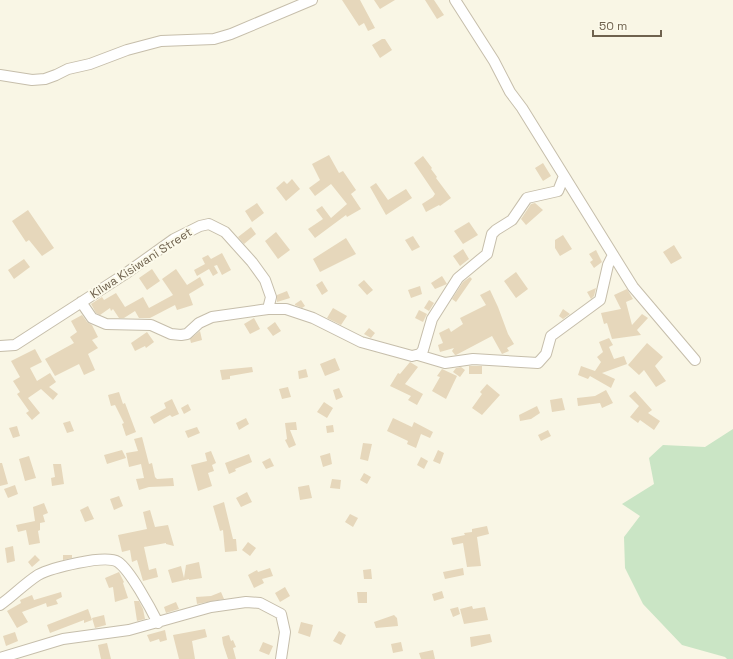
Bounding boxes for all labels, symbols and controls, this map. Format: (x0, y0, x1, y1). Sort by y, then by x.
scale bar (593, 12, 661, 38)
text: 50 m (599, 18, 627, 34)
street label: Kilwa Kisiwani Street (87, 224, 195, 302)

